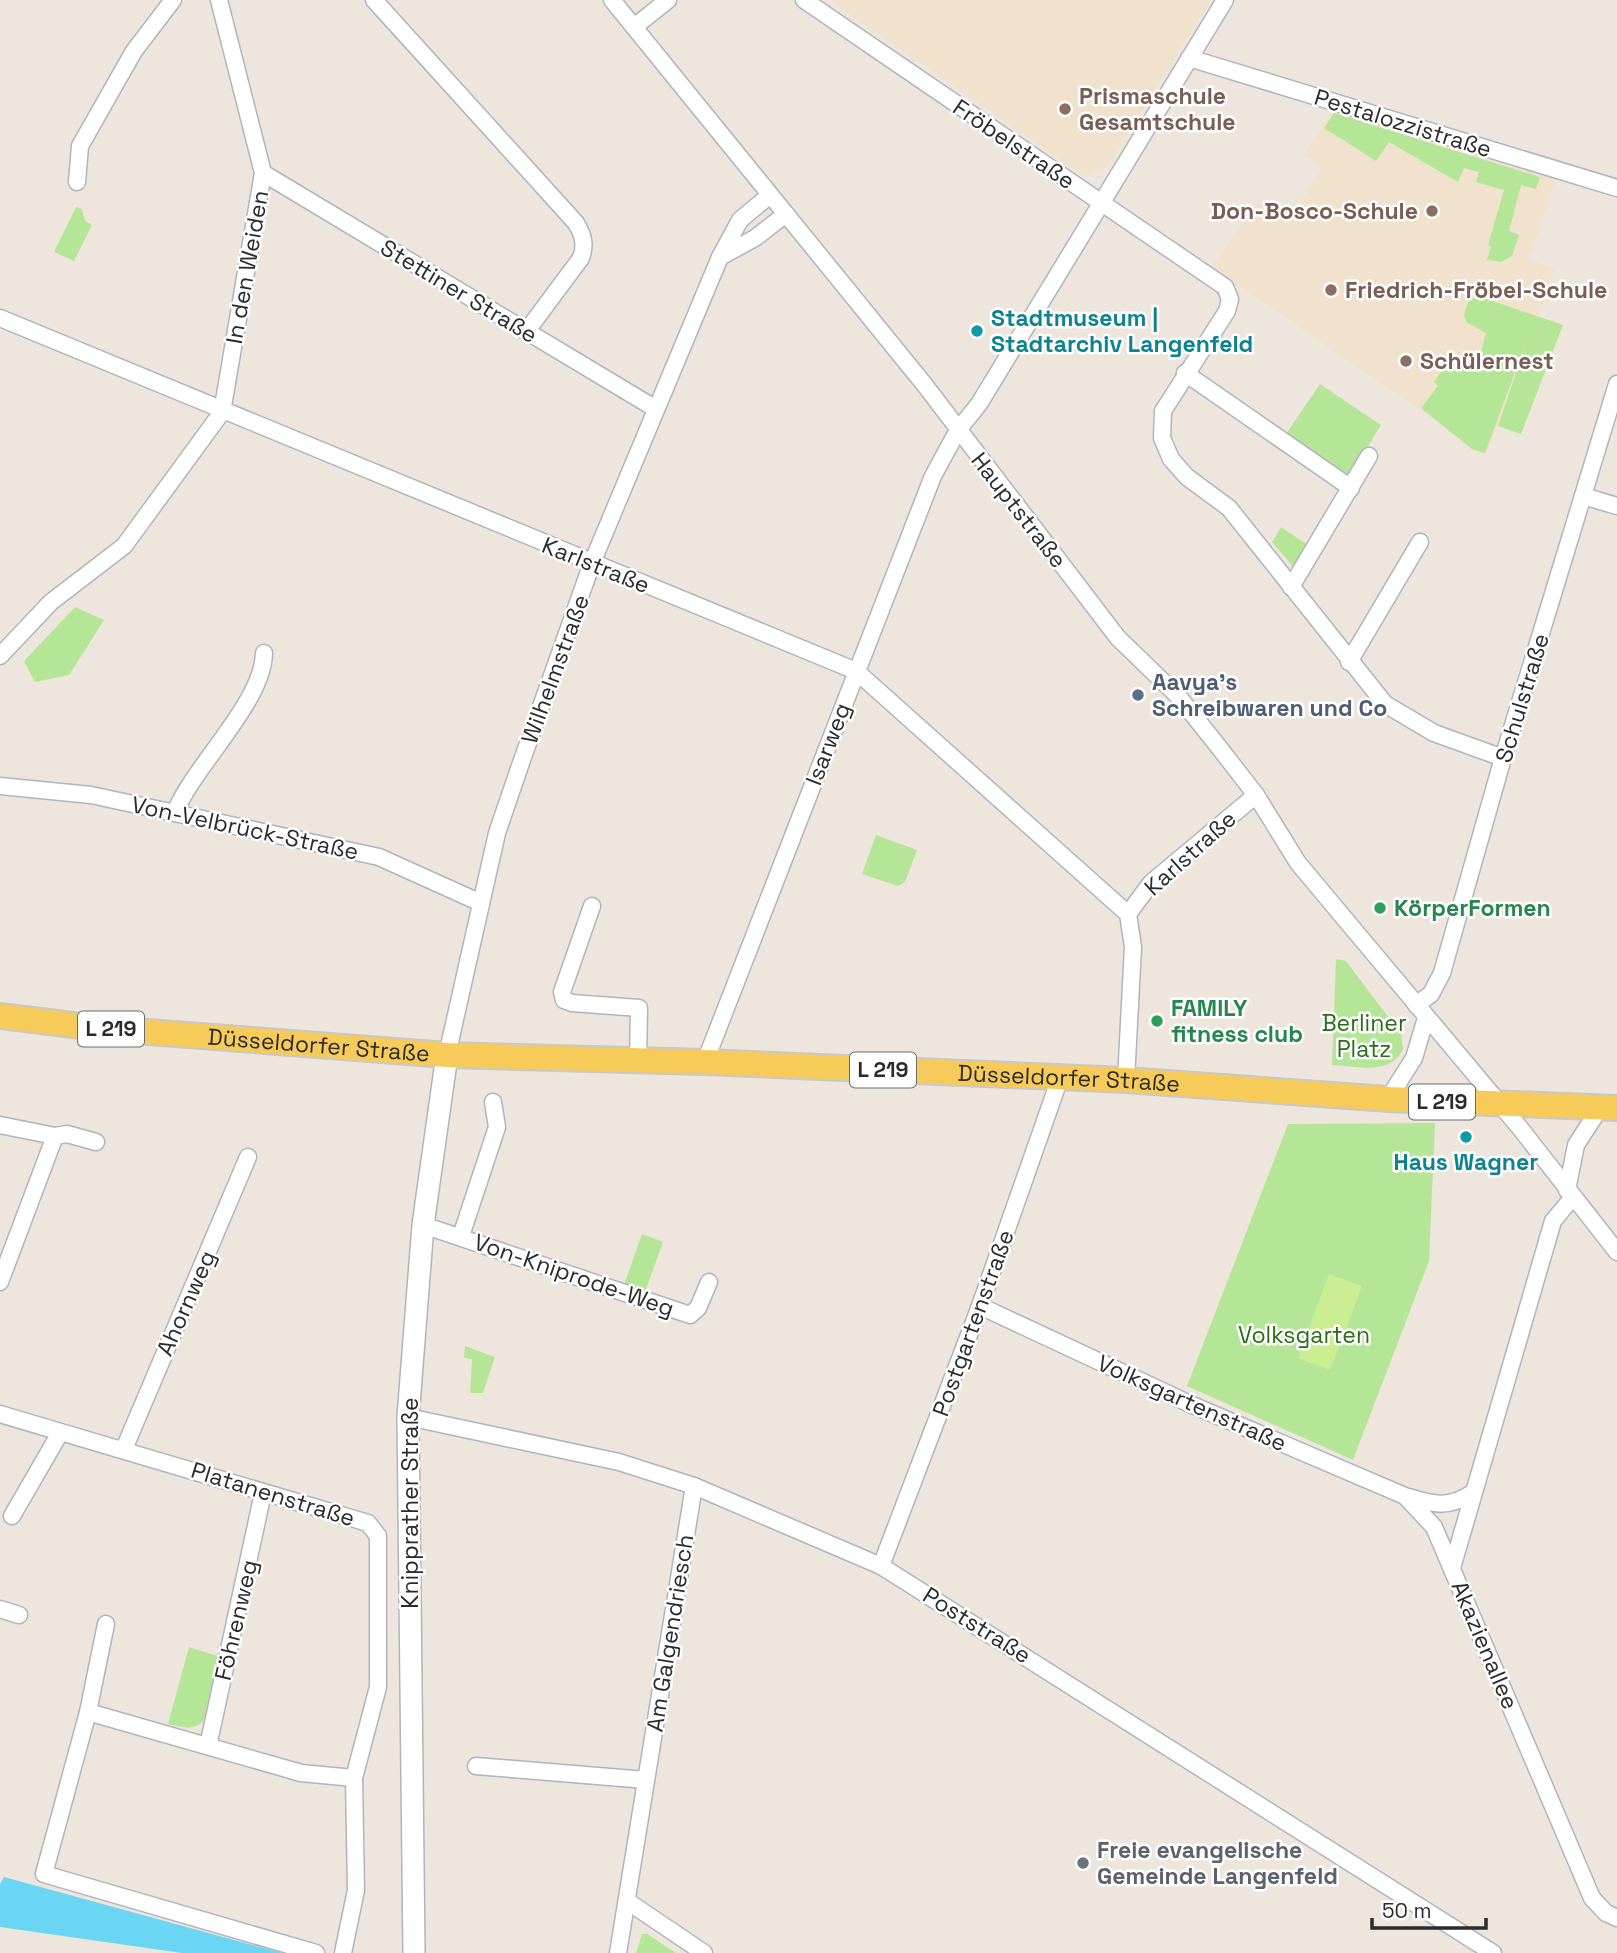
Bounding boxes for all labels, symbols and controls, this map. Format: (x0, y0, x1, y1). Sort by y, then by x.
place label: Prismaschule Gesamtschule (1079, 81, 1236, 137)
street label: Pestalozzistraße (1311, 82, 1495, 164)
street label: Fröbelstraße (947, 92, 1081, 196)
marker: Prismaschule Gesamtschule (1057, 101, 1073, 117)
street label: In den Weiden (219, 188, 275, 346)
place label: Don-Bosco-Schule (1211, 196, 1418, 226)
marker: Don-Bosco-Schule (1424, 203, 1440, 219)
street label: Stettiner Straße (375, 232, 543, 350)
place label: Friedrich-Fröbel-Schule (1345, 275, 1607, 305)
marker: Friedrich-Fröbel-Schule (1323, 282, 1339, 298)
place label: Stadtmuseum | Stadtarchiv Langenfeld (991, 303, 1253, 359)
marker: Stadtmuseum | Stadtarchiv Langenfeld (969, 323, 985, 339)
place label: Schülernest (1420, 346, 1554, 376)
marker: Schülernest (1398, 353, 1414, 369)
street label: Hauptstraße (964, 446, 1074, 574)
street label: Karlstraße (538, 530, 654, 600)
street label: Wilhelmstraße (514, 590, 596, 748)
street label: Schulstraße (1488, 630, 1556, 766)
place label: Aavya's Schreibwaren und Co (1152, 667, 1387, 723)
marker: Aavya's Schreibwaren und Co (1130, 687, 1146, 703)
street label: Isarweg (799, 698, 857, 790)
street label: Von-Velbrück-Straße (129, 789, 361, 867)
street label: Karlstraße (1138, 804, 1242, 902)
place label: KörperFormen (1394, 893, 1551, 923)
marker: KörperFormen (1372, 900, 1388, 916)
place label: FAMILY fitness club (1171, 993, 1303, 1049)
park label: Berliner Platz (1321, 1008, 1407, 1064)
road number: L 219 (78, 1012, 144, 1046)
marker: FAMILY fitness club (1149, 1013, 1165, 1029)
street label: Düsseldorfer Straße (206, 1022, 431, 1069)
road number: L 219 (850, 1052, 916, 1088)
street label: Düsseldorfer Straße (957, 1058, 1181, 1099)
road number: L 219 (1409, 1084, 1475, 1120)
marker: Haus Wagner (1458, 1129, 1474, 1145)
place label: Haus Wagner (1394, 1147, 1538, 1177)
street label: Postgartenstraße (925, 1226, 1021, 1420)
street label: Von-Kniprode-Weg (470, 1227, 678, 1323)
street label: Ahornweg (150, 1246, 222, 1360)
park label: Volksgarten (1238, 1320, 1370, 1350)
street label: Volksgartenstraße (1093, 1348, 1291, 1458)
street label: Knipprather Straße (395, 1397, 425, 1609)
street label: Platanenstraße (188, 1455, 358, 1533)
street label: Am Galgendriesch (640, 1532, 700, 1734)
street label: Föhrenweg (208, 1557, 264, 1683)
street label: Akazienallee (1444, 1576, 1526, 1714)
street label: Poststraße (917, 1580, 1037, 1670)
place label: Freie evangelische Gemeinde Langenfeld (1097, 1835, 1338, 1891)
marker: Freie evangelische Gemeinde Langenfeld (1075, 1855, 1091, 1871)
scale bar (1372, 1886, 1486, 1930)
text: 50 m (1382, 1897, 1432, 1924)

